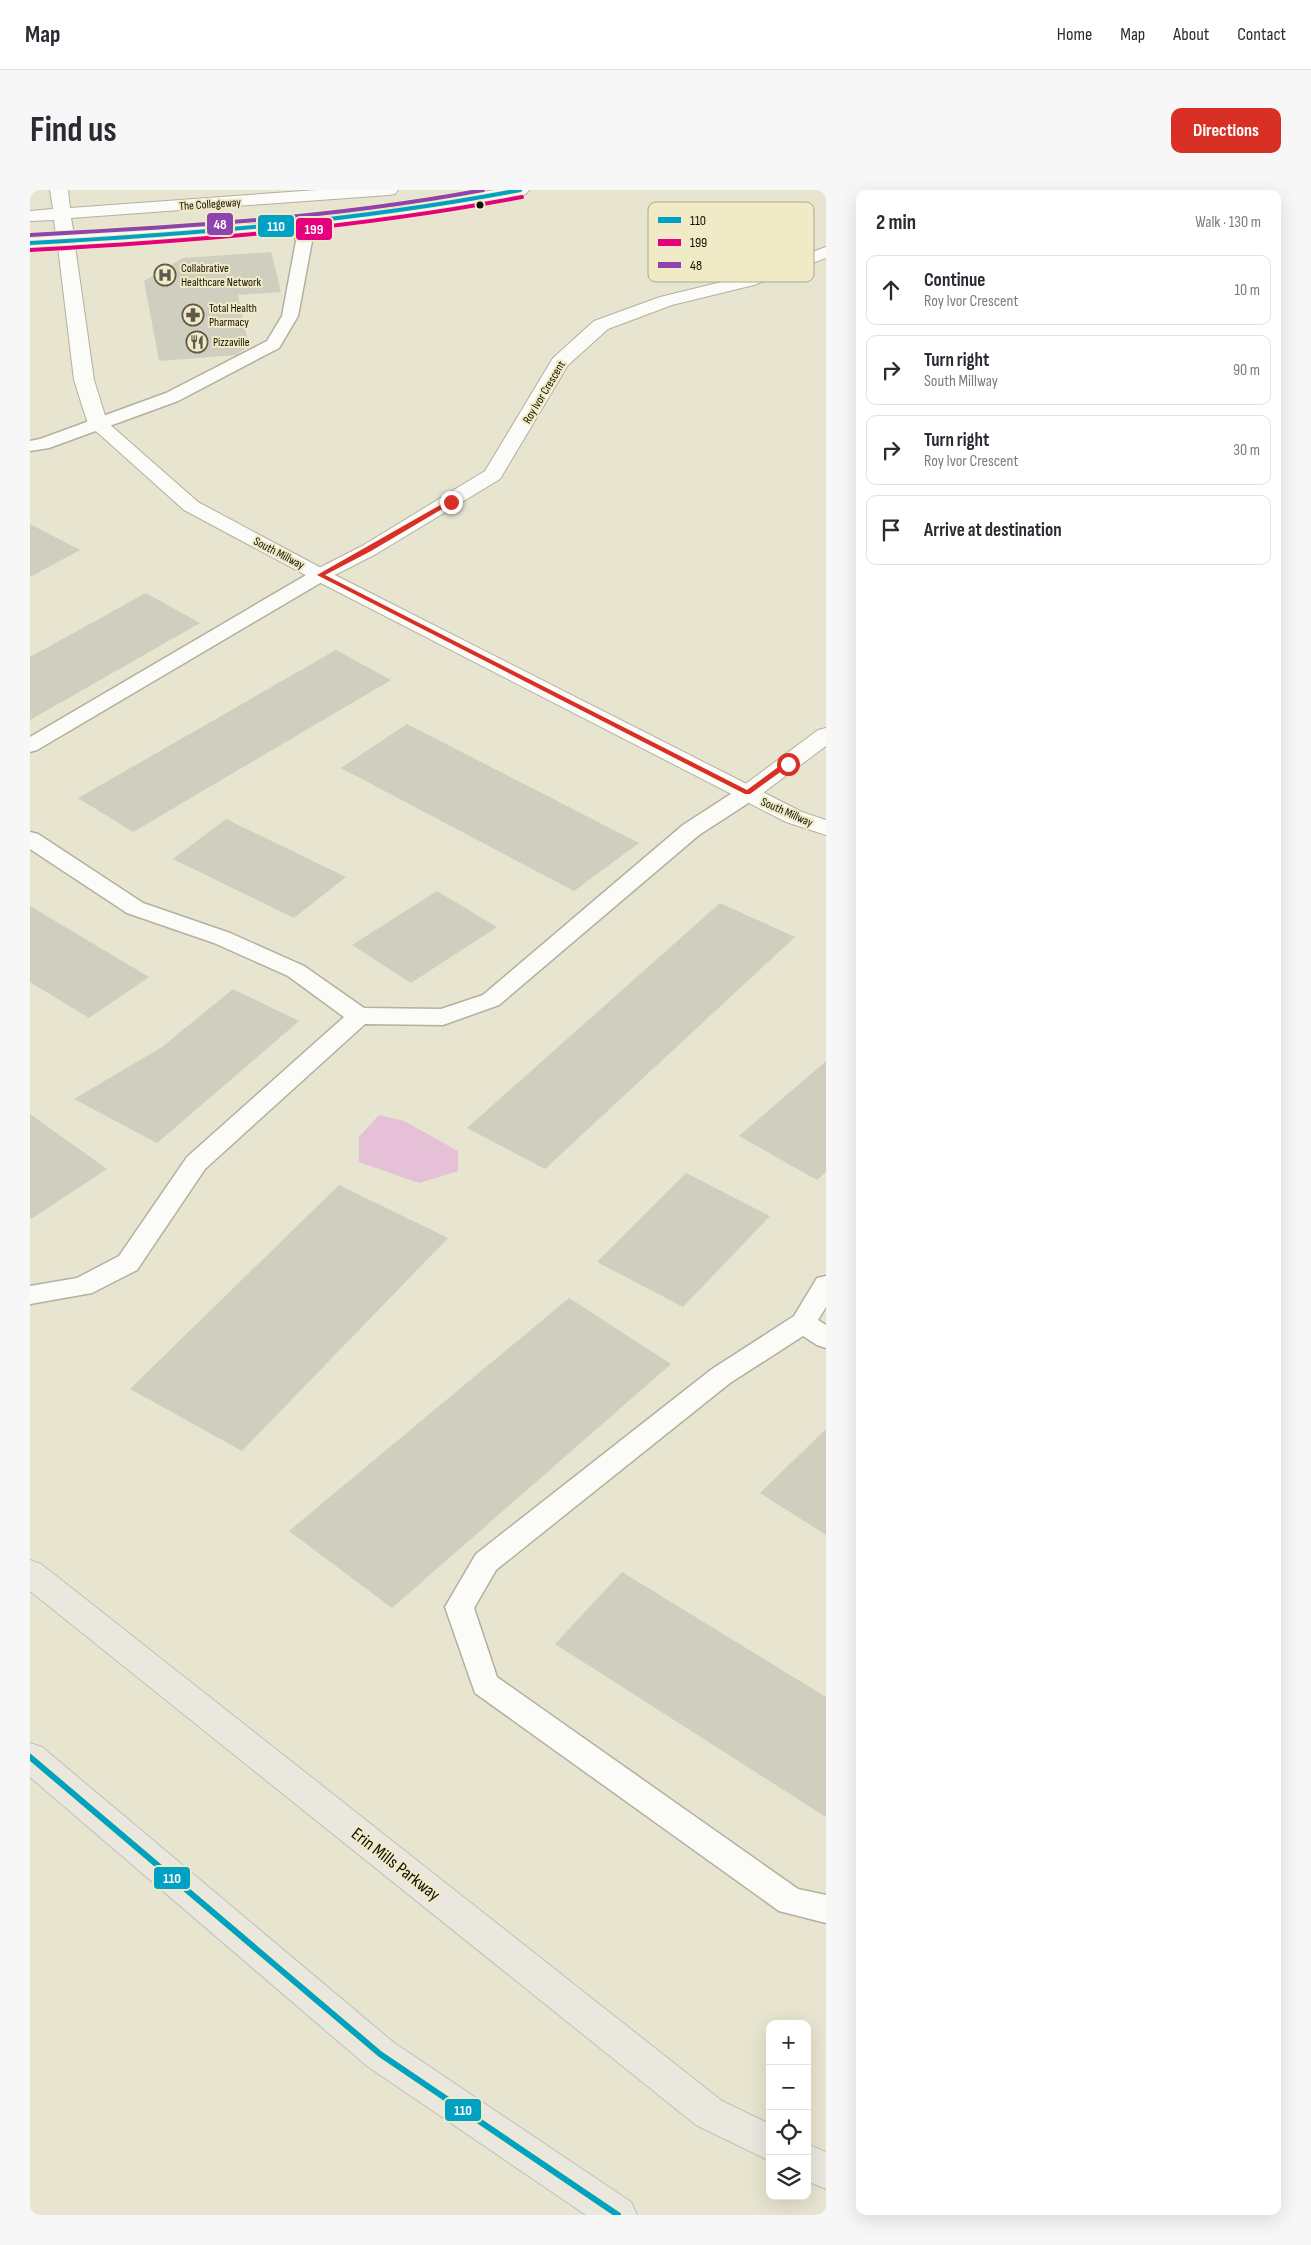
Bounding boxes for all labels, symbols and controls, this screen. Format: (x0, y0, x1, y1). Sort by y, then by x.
text: Map (25, 20, 60, 49)
text: Home (1057, 24, 1092, 45)
text: Map (1120, 24, 1145, 45)
text: About (1173, 24, 1209, 45)
text: Contact (1237, 24, 1286, 45)
button: Directions (1171, 108, 1281, 153)
text: Find us (30, 109, 117, 152)
street label: The Collegeway (179, 195, 242, 214)
unlabelled marker (475, 200, 485, 210)
legend (648, 202, 814, 282)
text: 2 min (876, 210, 916, 235)
line badge: 48 (206, 212, 234, 236)
text: 110 (690, 212, 706, 229)
text: Walk · 130 m (1195, 213, 1261, 232)
line badge: 110 (257, 214, 295, 238)
text: 48 (213, 216, 227, 233)
line badge: 199 (295, 217, 333, 241)
text: 110 (267, 218, 285, 235)
text: 199 (305, 221, 324, 238)
text: 199 (690, 234, 707, 251)
text: 48 (690, 257, 702, 274)
place label: Collabrative Healthcare Network (181, 261, 262, 290)
hospital icon: Collabrative Healthcare Network (153, 263, 177, 287)
text: Continue (924, 269, 985, 292)
icon: ahead (877, 276, 905, 304)
text: 10 m (1234, 281, 1260, 300)
text: Roy Ivor Crescent (924, 292, 1018, 311)
place label: Total Health Pharmacy (209, 301, 257, 330)
pharmacy icon: Total Health Pharmacy (181, 303, 205, 327)
restaurant icon: Pizzaville (185, 330, 209, 354)
place label: Pizzaville (213, 335, 250, 350)
text: Turn right (924, 349, 989, 372)
icon: right (877, 356, 905, 384)
street label: Roy Ivor Crescent (520, 358, 569, 426)
text: 90 m (1233, 361, 1260, 380)
text: South Millway (924, 372, 998, 391)
text: Turn right (924, 429, 989, 452)
icon: right (877, 436, 905, 464)
text: 30 m (1233, 441, 1260, 460)
text: Roy Ivor Crescent (924, 452, 1018, 471)
route end (440, 491, 463, 514)
icon: arrive (877, 516, 905, 544)
text: Arrive at destination (924, 519, 1062, 542)
street label: South Millway (251, 534, 307, 573)
route start (777, 753, 800, 776)
street label: South Millway (758, 794, 815, 831)
street label: Erin Mills Parkway (347, 1823, 444, 1905)
line badge: 110 (153, 1866, 191, 1890)
text: 110 (163, 1870, 181, 1887)
map controls (766, 2020, 811, 2200)
button: + (766, 2020, 811, 2065)
button: − (766, 2065, 811, 2110)
line badge: 110 (444, 2098, 482, 2122)
text: 110 (454, 2102, 472, 2119)
button: locate (766, 2110, 811, 2155)
button: layers (766, 2155, 811, 2200)

